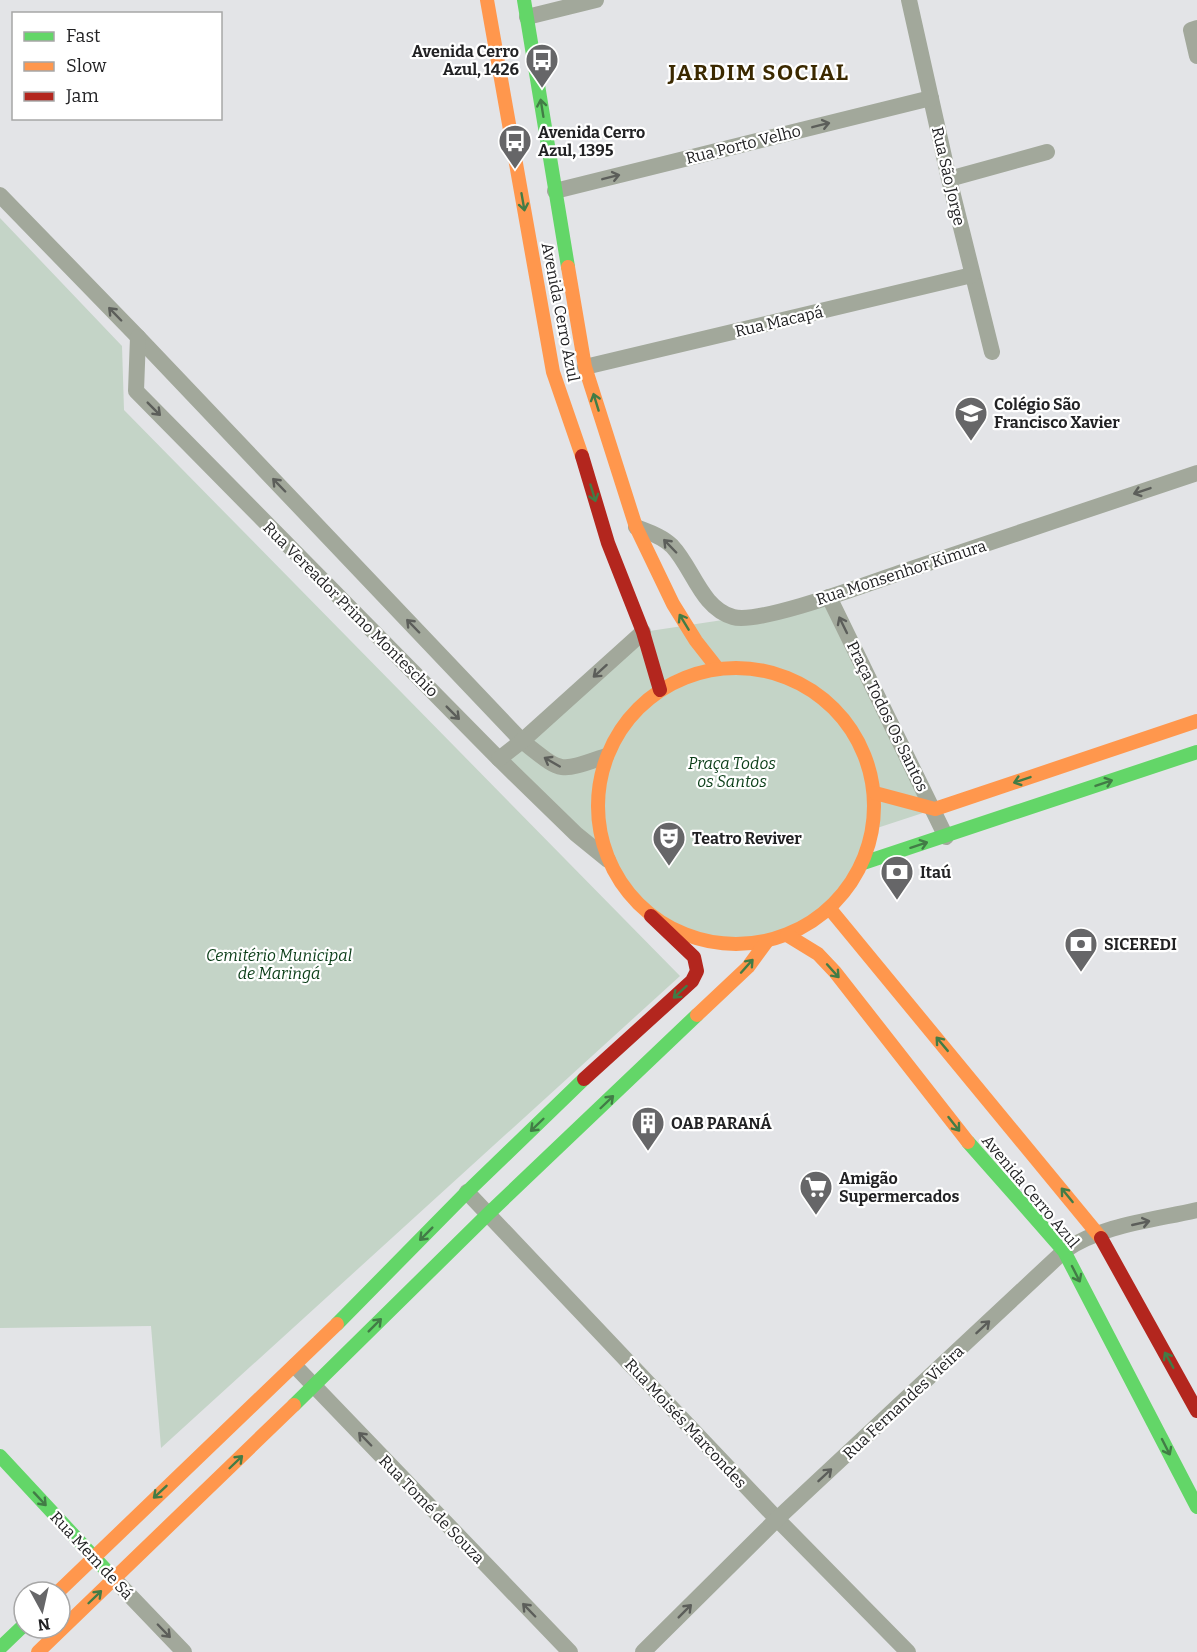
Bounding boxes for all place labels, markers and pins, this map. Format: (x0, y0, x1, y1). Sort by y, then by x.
place label: Avenida Cerro Azul, 1426 (412, 42, 520, 79)
bus stop icon: Avenida Cerro Azul, 1426 (524, 42, 560, 89)
bus stop icon: Avenida Cerro Azul, 1395 (497, 123, 533, 170)
place label: Avenida Cerro Azul, 1395 (538, 123, 645, 160)
school or university icon: Colégio São Francisco Xavier (953, 395, 989, 442)
place label: Colégio São Francisco Xavier (994, 395, 1120, 432)
theatre icon: Teatro Reviver (651, 820, 687, 867)
place label: Teatro Reviver (692, 829, 802, 848)
bank icon: Itaú (879, 854, 915, 901)
place label: Itaú (920, 863, 951, 882)
bank icon: SICEREDI (1063, 926, 1099, 973)
place label: SICEREDI (1104, 935, 1177, 954)
building icon: OAB PARANÁ (630, 1105, 666, 1152)
place label: OAB PARANÁ (671, 1112, 772, 1133)
supermarket icon: Amigão Supermercados (798, 1169, 834, 1216)
place label: Amigão Supermercados (839, 1169, 960, 1206)

